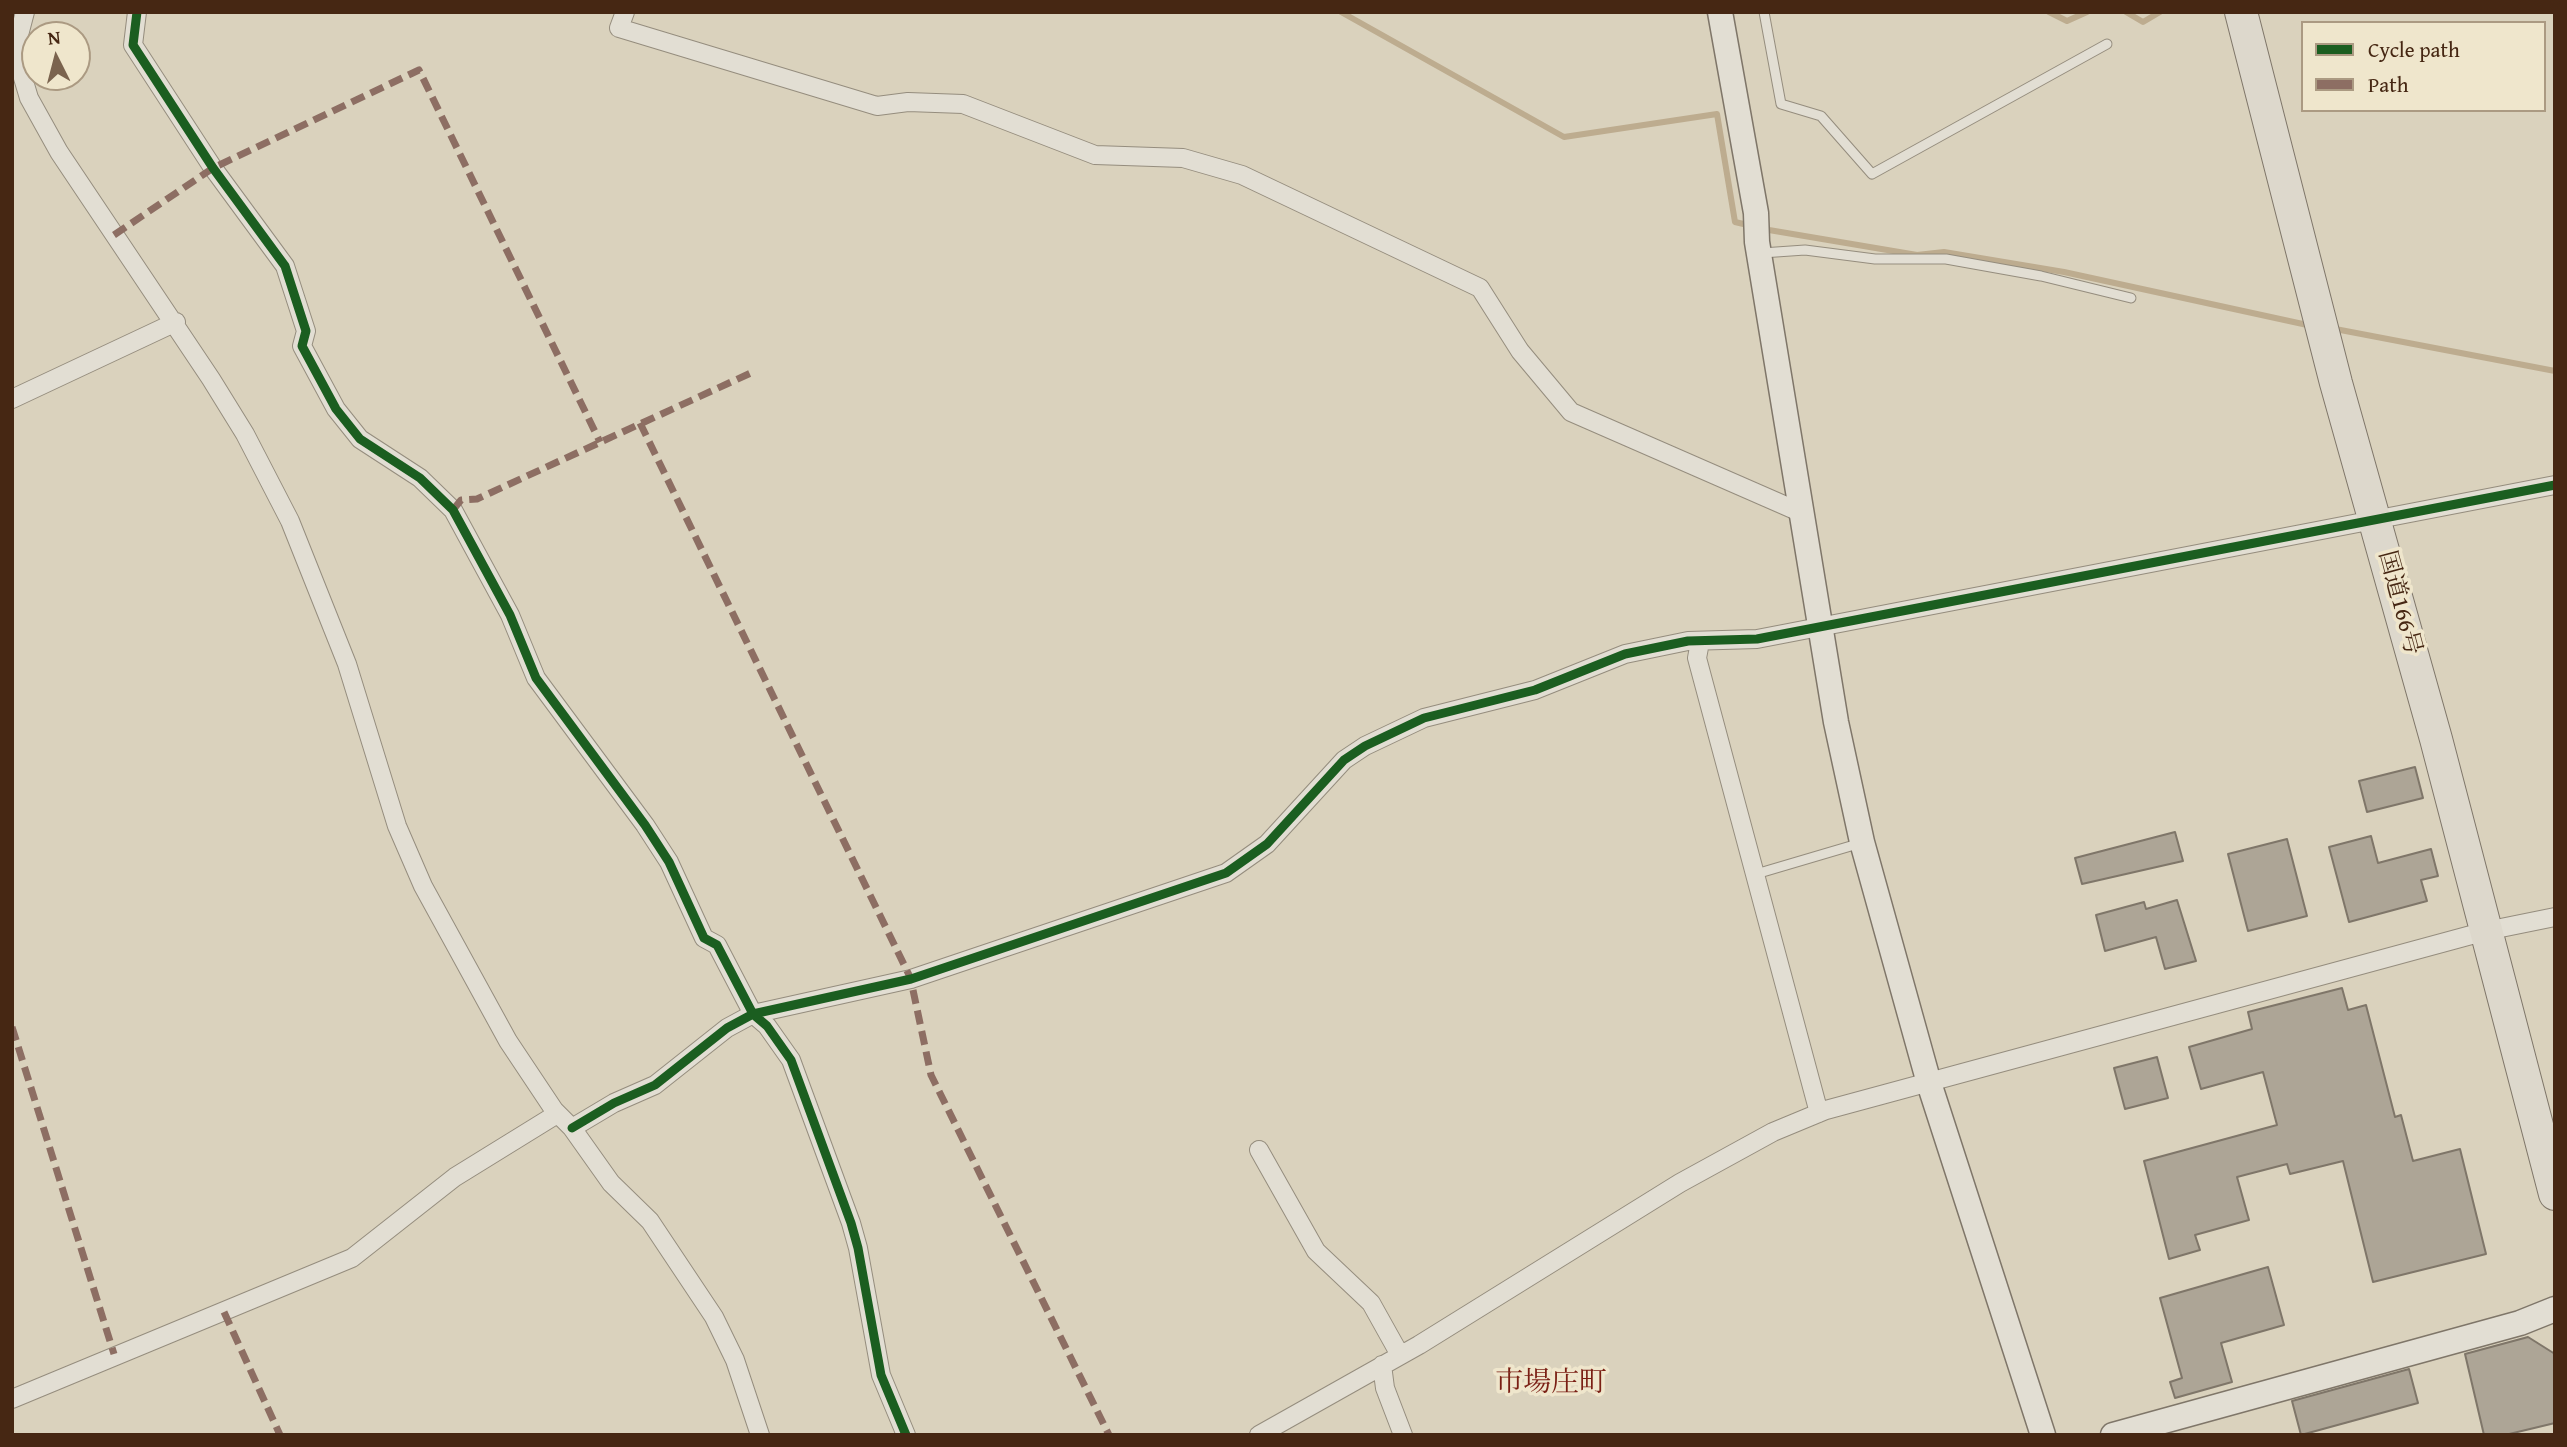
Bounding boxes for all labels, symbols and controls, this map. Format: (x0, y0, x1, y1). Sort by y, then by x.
north arrow (21, 21, 91, 91)
legend (2301, 21, 2546, 112)
text: N (46, 23, 62, 52)
text: Cycle path (2368, 34, 2460, 65)
text: Path (2368, 69, 2408, 100)
street label: 国道166号 (2371, 548, 2427, 658)
district label: 市場庄町 (1495, 1367, 1607, 1401)

